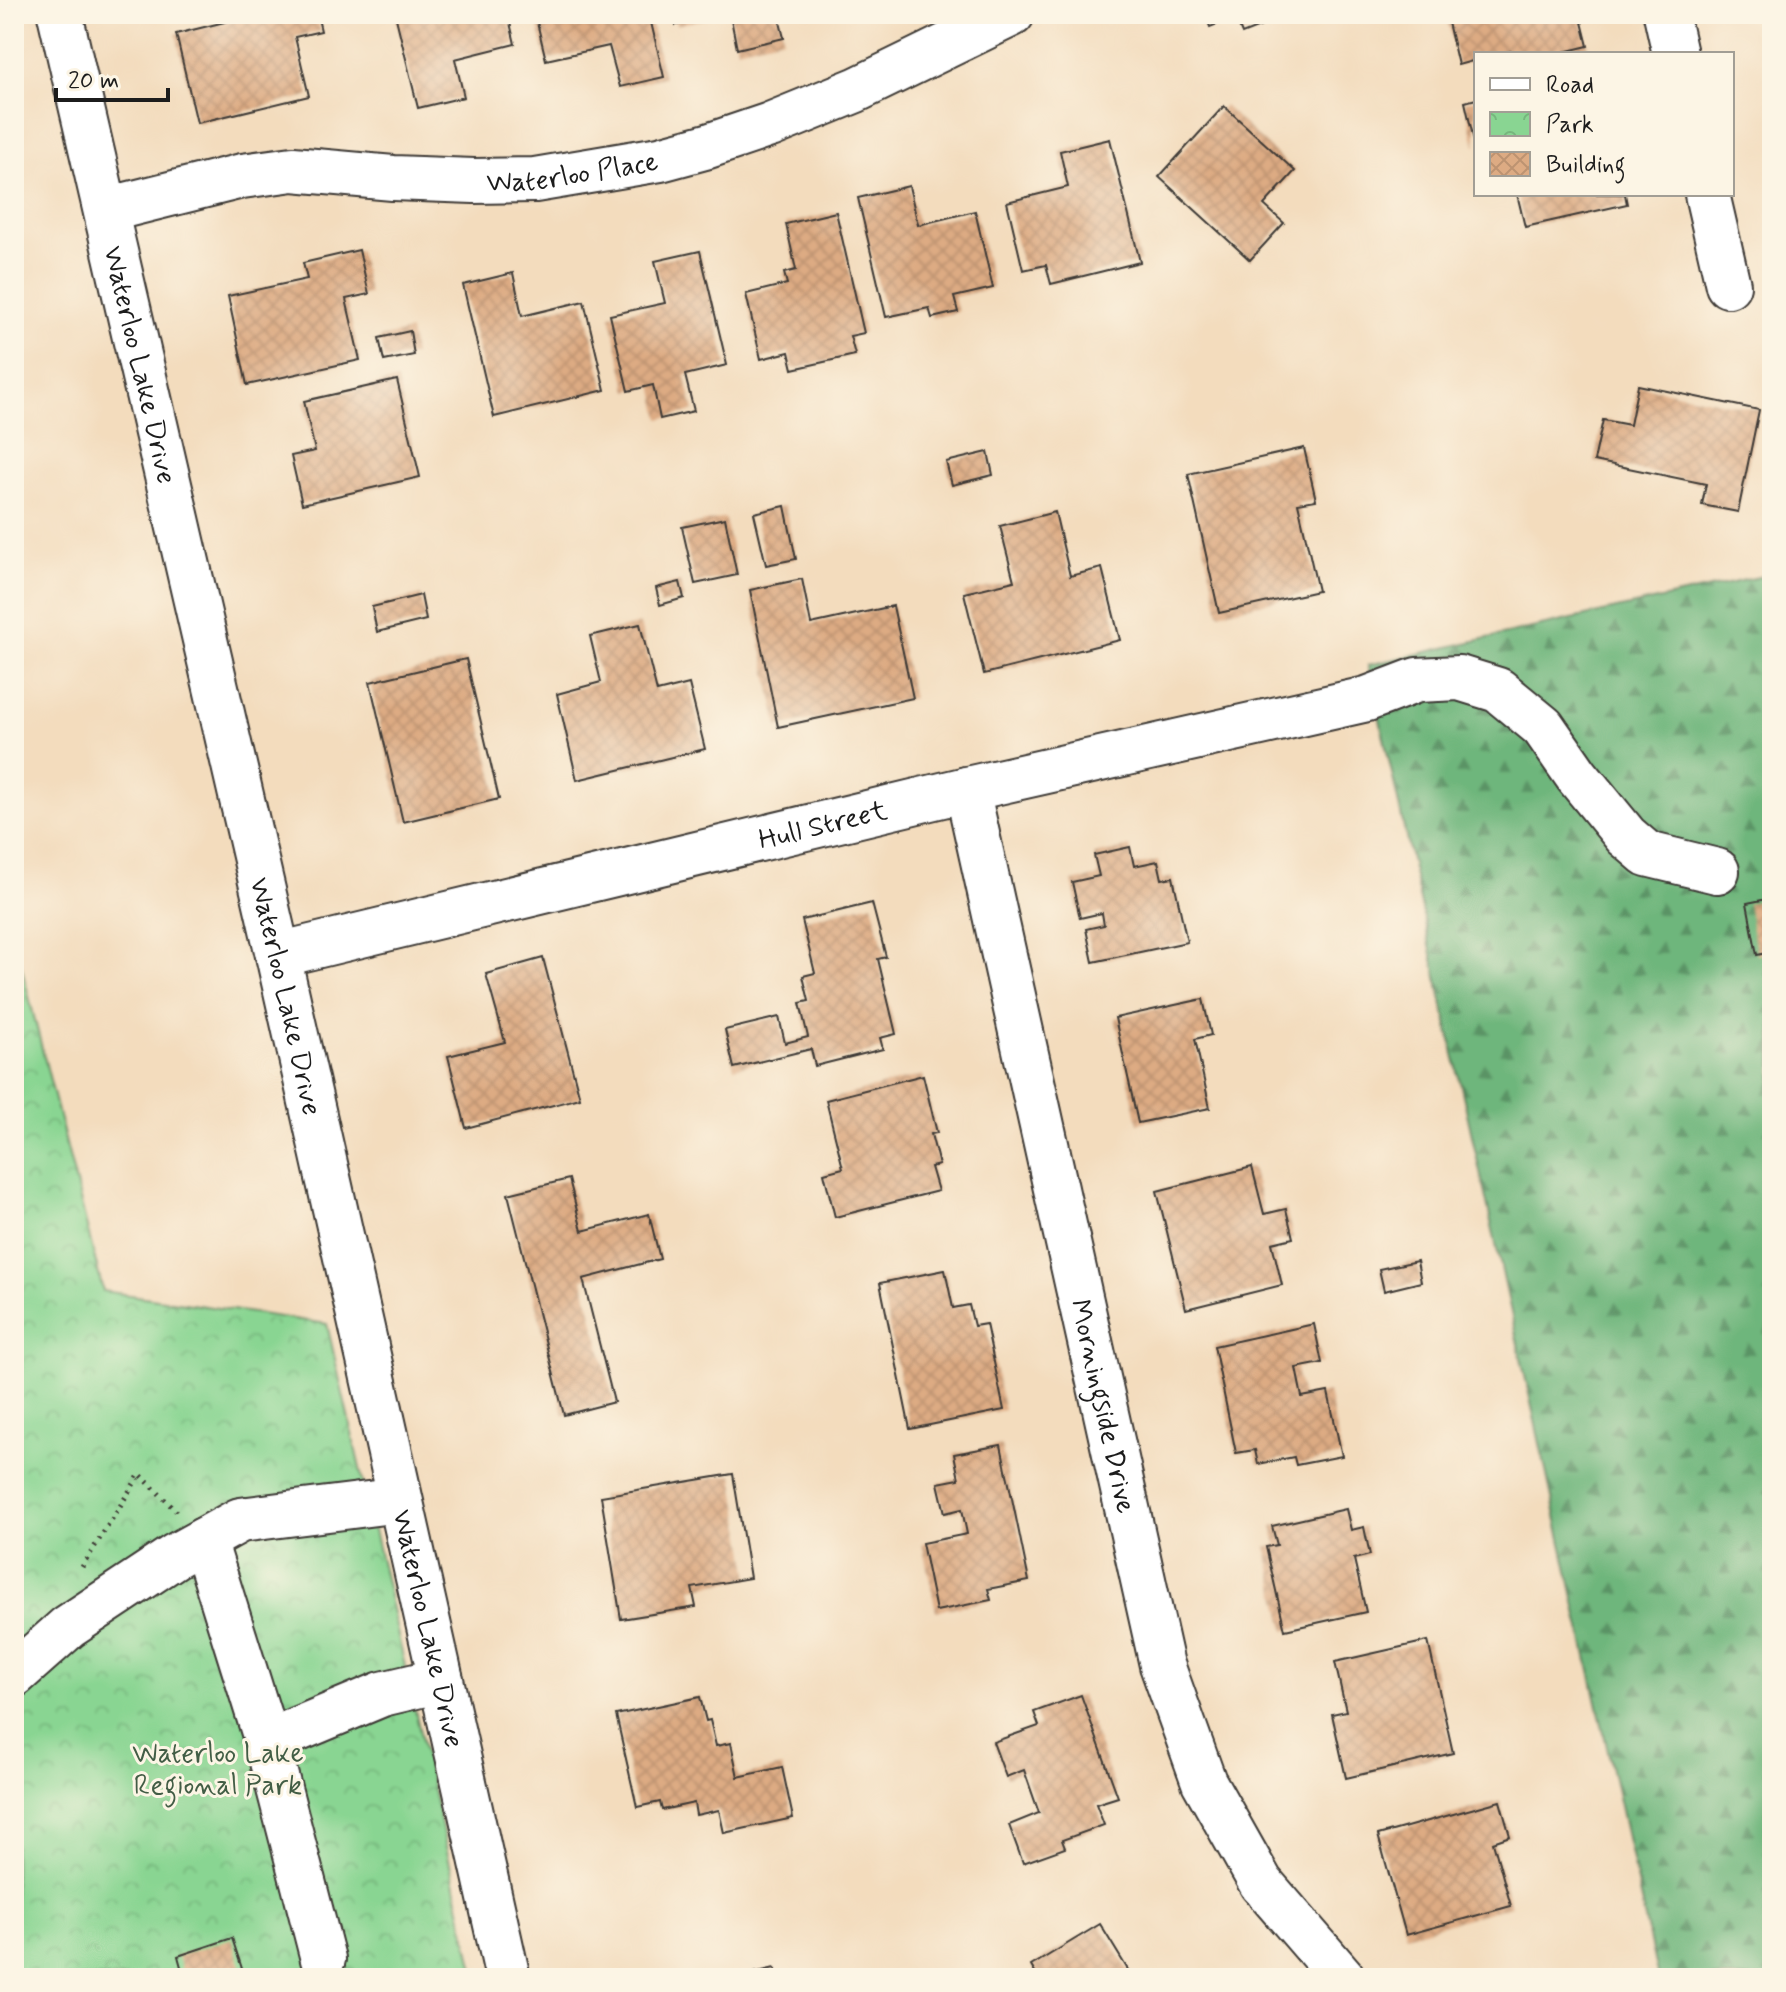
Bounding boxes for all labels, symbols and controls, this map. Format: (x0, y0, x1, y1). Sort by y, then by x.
scale bar (56, 52, 168, 102)
legend (1474, 52, 1734, 196)
text: 20 m (68, 66, 119, 97)
text: Road (1546, 70, 1594, 101)
text: Park (1546, 110, 1594, 141)
street label: Waterloo Place (486, 144, 661, 202)
text: Building (1546, 150, 1626, 184)
street label: Waterloo Lake Drive (93, 243, 184, 488)
street label: Hull Street (755, 793, 892, 860)
street label: Waterloo Lake Drive (240, 874, 329, 1119)
street label: Morningside Drive (1060, 1296, 1144, 1517)
street label: Waterloo Lake Drive (382, 1506, 472, 1751)
park label: Waterloo Lake Regional Park (132, 1736, 304, 1808)

